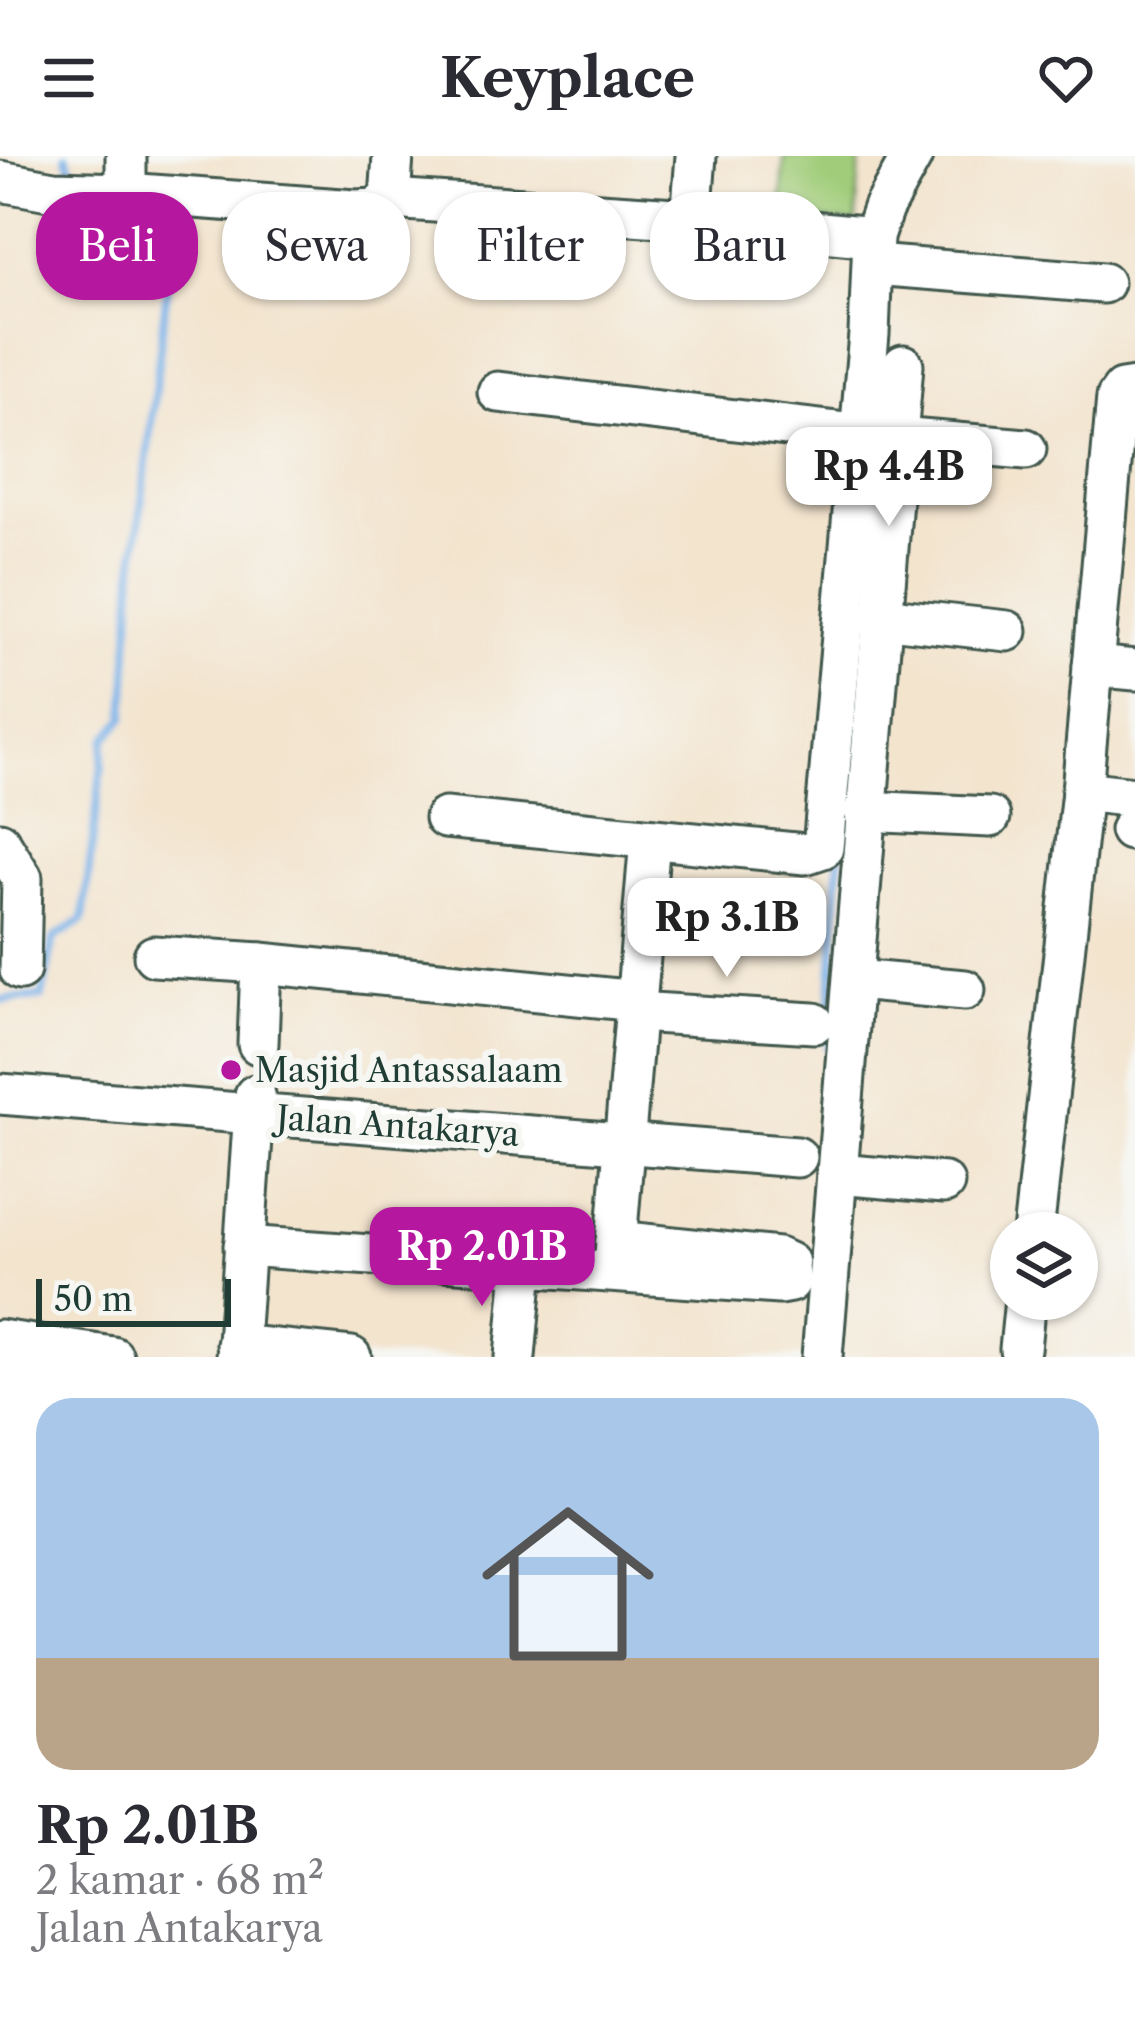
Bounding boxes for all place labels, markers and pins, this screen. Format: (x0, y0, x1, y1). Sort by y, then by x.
pin: Rp 4.4B (778, 427, 1000, 529)
pin: Rp 3.1B (616, 878, 838, 980)
place label: Masjid Antassalaam (255, 1050, 563, 1091)
marker: Masjid Antassalaam (218, 1057, 244, 1083)
pin: Rp 2.01B (358, 1207, 606, 1309)

